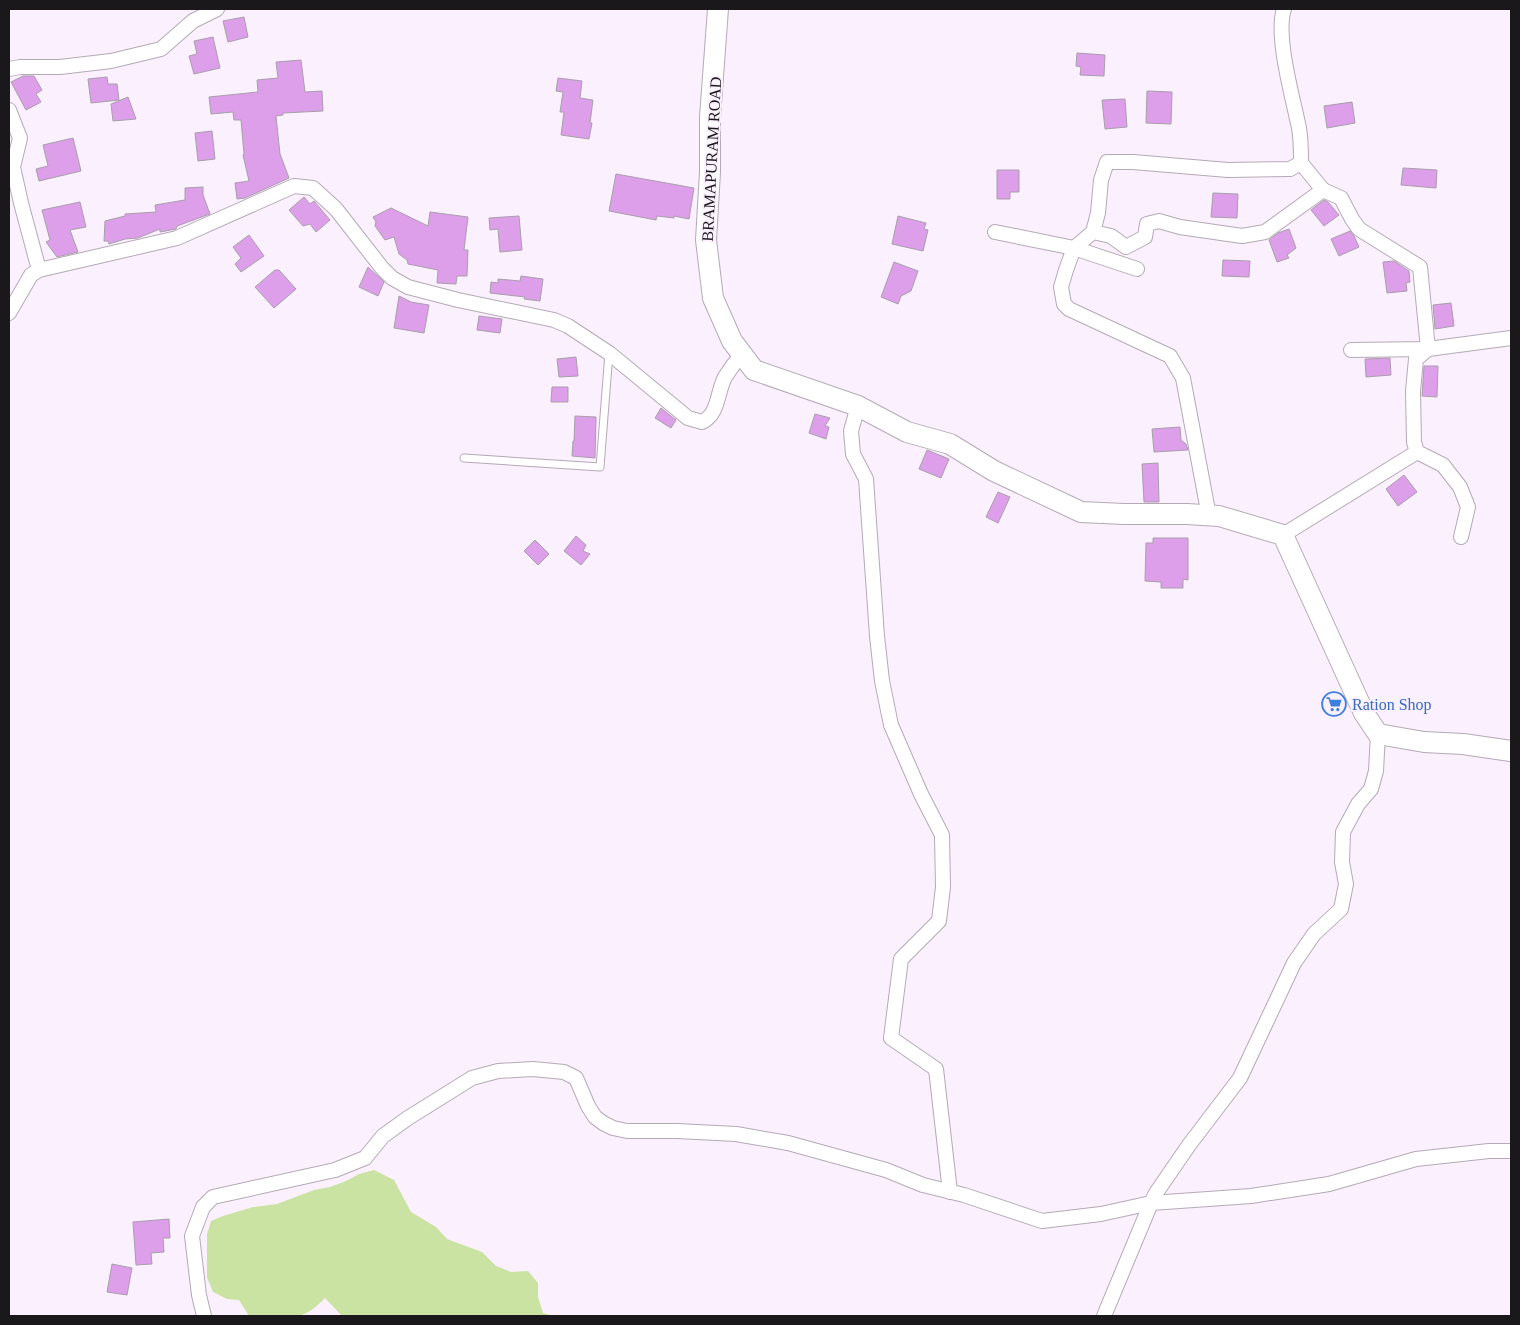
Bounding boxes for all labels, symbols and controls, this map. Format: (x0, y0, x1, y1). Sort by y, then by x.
street label: BRAMAPURAM ROAD (699, 76, 724, 242)
supermarket icon: Ration Shop (1321, 691, 1347, 717)
place label: Ration Shop (1352, 696, 1432, 714)

